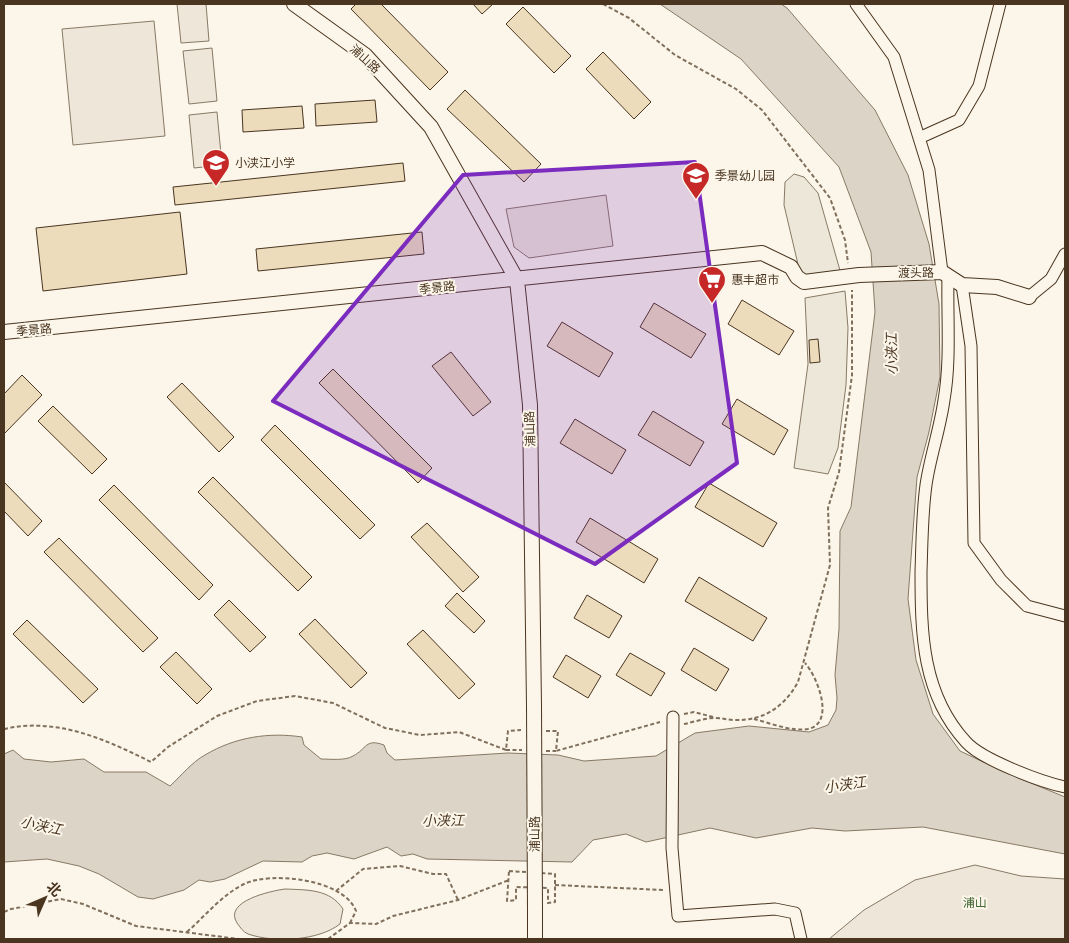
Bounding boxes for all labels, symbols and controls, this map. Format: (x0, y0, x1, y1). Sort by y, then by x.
street label: 浦山路 (347, 42, 383, 76)
school or university icon: 小浃江小学 (201, 148, 231, 187)
place label: 小浃江小学 (235, 156, 295, 170)
school or university icon: 季景幼儿园 (681, 161, 711, 200)
place label: 季景幼儿园 (715, 169, 775, 183)
supermarket icon: 惠丰超市 (697, 265, 727, 304)
street label: 渡头路 (898, 266, 934, 280)
place label: 惠丰超市 (731, 273, 779, 287)
street label: 季景路 (418, 279, 456, 297)
street label: 季景路 (15, 321, 53, 339)
water label: 小浃江 (883, 331, 901, 375)
street label: 浦山路 (522, 411, 538, 447)
water label: 小浃江 (823, 773, 869, 796)
water label: 小浃江 (422, 812, 466, 830)
water label: 小浃江 (19, 813, 65, 839)
street label: 浦山路 (528, 816, 542, 852)
north arrow (20, 873, 70, 923)
text: 北 (43, 878, 65, 900)
park label: 浦山 (963, 896, 987, 910)

